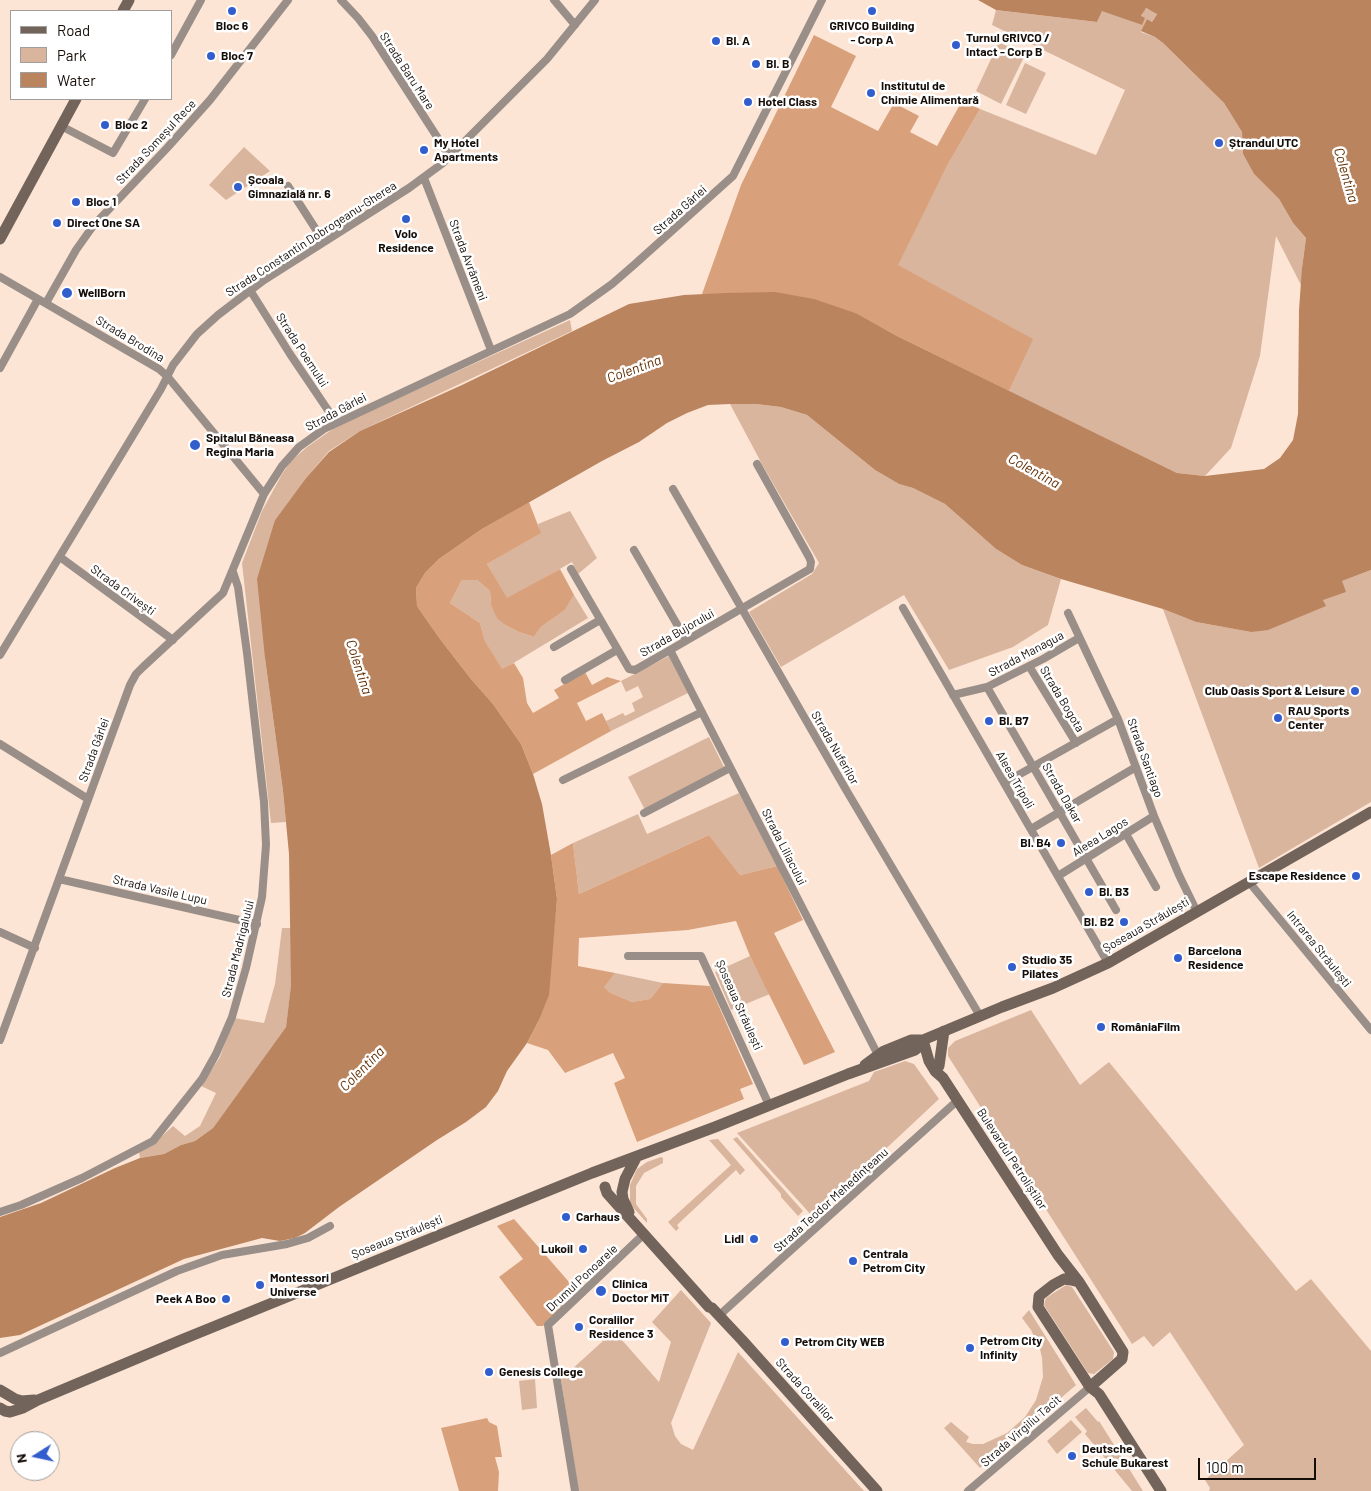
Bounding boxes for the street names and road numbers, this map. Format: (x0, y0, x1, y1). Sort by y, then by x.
street label: Strada Baru Mare (377, 30, 437, 112)
street label: Strada Someșul Rece (113, 97, 199, 187)
street label: Strada Constantin Dobrogeanu-Gherea (223, 178, 399, 300)
street label: Strada Gârlei (650, 182, 710, 238)
street label: Strada Avrămeni (446, 217, 490, 303)
street label: Strada Poemului (273, 310, 331, 390)
street label: Strada Brodina (93, 313, 167, 365)
street label: Strada Gârlei (303, 390, 369, 434)
street label: Strada Crivești (88, 562, 158, 618)
street label: Strada Bujorului (637, 606, 717, 660)
street label: Strada Managua (986, 628, 1066, 680)
street label: Strada Bogota (1037, 663, 1087, 735)
street label: Strada Nuferilor (808, 709, 862, 787)
street label: Strada Gârlei (76, 716, 112, 784)
street label: Strada Santiago (1124, 717, 1166, 799)
street label: Aleea Tripoli (993, 749, 1037, 811)
street label: Strada Dakar (1039, 760, 1085, 826)
street label: Strada Liliacului (759, 806, 809, 888)
street label: Aleea Lagos (1069, 814, 1131, 860)
street label: Strada Vasile Lupu (111, 872, 209, 908)
street label: Șoseaua Străulești (1100, 894, 1192, 956)
street label: Strada Madrigalului (219, 899, 257, 999)
street label: Intrarea Străulești (1284, 908, 1354, 990)
street label: Șoseaua Străulești (713, 958, 765, 1052)
street label: Bulevardul Petroliștilor (974, 1106, 1050, 1212)
street label: Strada Teodor Mehedințeanu (771, 1145, 891, 1255)
street label: Șoseaua Străulești (349, 1212, 445, 1262)
street label: Drumul Ponoarele (543, 1241, 621, 1315)
street label: Strada Coralilor (773, 1355, 837, 1425)
street label: Strada Virgiliu Tacit (978, 1392, 1064, 1470)

